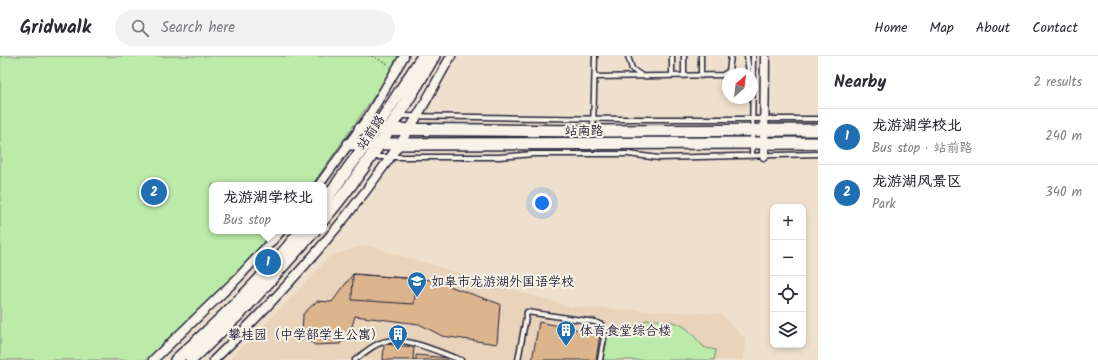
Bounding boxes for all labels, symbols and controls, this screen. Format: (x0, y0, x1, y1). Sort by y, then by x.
search box (115, 10, 395, 46)
text: Gridwalk (20, 13, 91, 43)
text: Search here (161, 16, 235, 40)
icon: search (129, 17, 151, 39)
text: Home (874, 17, 908, 39)
text: Map (930, 17, 954, 39)
text: About (976, 17, 1010, 39)
text: Contact (1032, 17, 1078, 39)
north arrow (722, 68, 758, 104)
text: Nearby (834, 69, 886, 96)
text: 2 results (1034, 72, 1082, 93)
street label: 站前路 (352, 111, 391, 155)
text: 龙游湖学校北 (872, 114, 962, 138)
street label: 站南路 (564, 121, 604, 142)
text: 1 (845, 126, 849, 147)
text: 240 m (1045, 126, 1082, 147)
text: Bus stop · 站前路 (872, 138, 972, 159)
text: 龙游湖风景区 (872, 170, 962, 194)
pin: 2 (141, 177, 167, 207)
popup (209, 182, 327, 234)
text: 2 (843, 182, 851, 203)
text: 340 m (1045, 182, 1082, 203)
text: 龙游湖学校北 (223, 186, 313, 210)
your location (532, 193, 552, 213)
text: Park (872, 194, 896, 215)
map controls (770, 204, 806, 348)
button: + (770, 204, 806, 240)
text: Bus stop (223, 210, 271, 231)
button: − (770, 240, 806, 276)
pin: 1 (255, 247, 281, 277)
school or university icon: 如皋市龙游湖外国语学校 (406, 270, 428, 298)
place label: 如皋市龙游湖外国语学校 (431, 272, 574, 293)
button: locate (770, 276, 806, 312)
button: layers (770, 312, 806, 348)
building icon: 体育食堂综合楼 (555, 319, 577, 347)
place label: 体育食堂综合楼 (580, 321, 671, 342)
building icon: 攀桂园（中学部学生公寓） (387, 323, 409, 351)
place label: 攀桂园（中学部学生公寓） (228, 325, 384, 346)

